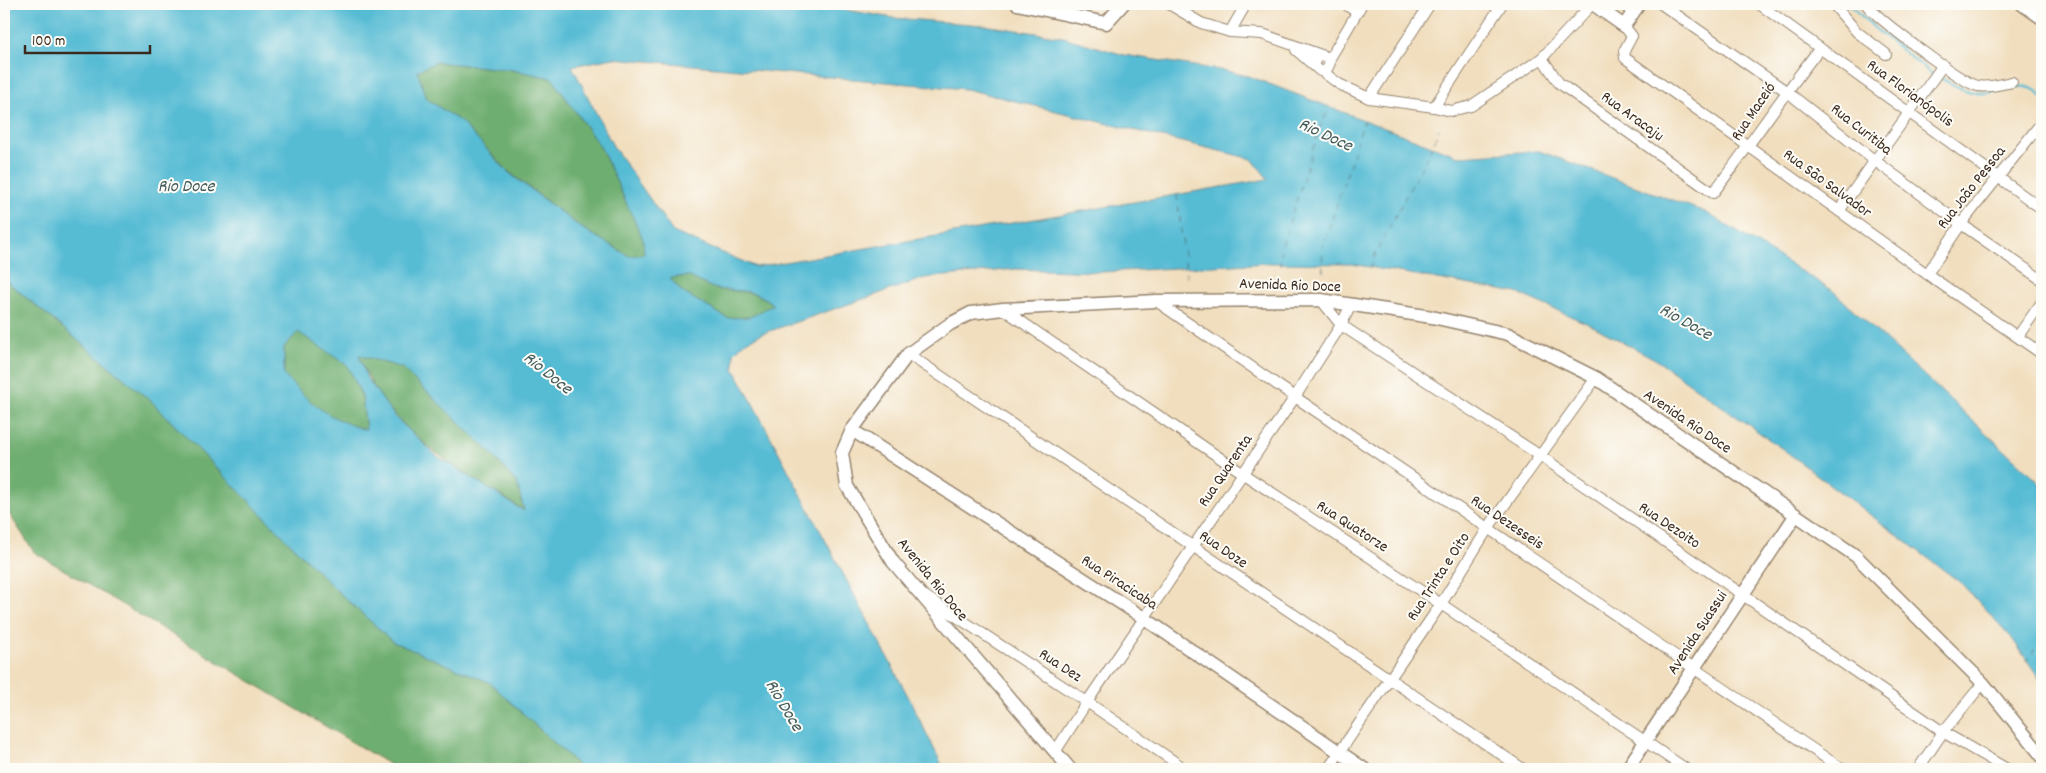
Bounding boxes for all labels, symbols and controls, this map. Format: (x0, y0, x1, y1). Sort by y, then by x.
scale bar (25, 22, 150, 54)
text: 100 m (32, 31, 65, 53)
street label: Rua Florianópolis (1862, 54, 1959, 134)
street label: Rua Maceió (1726, 78, 1782, 146)
street label: Rua Aracaju (1596, 86, 1668, 148)
street label: Rua Curitiba (1825, 99, 1897, 162)
water label: Rio Doce (1294, 113, 1357, 160)
street label: Rua João Pessoa (1932, 141, 2012, 234)
street label: Rua São Salvador (1778, 144, 1876, 224)
water label: Rio Doce (158, 175, 215, 200)
street label: Avenida Rio Doce (1239, 273, 1341, 299)
water label: Rio Doce (1654, 298, 1717, 348)
water label: Rio Doce (517, 346, 578, 402)
street label: Avenida Rio Doce (1638, 384, 1736, 460)
street label: Rua Quarenta (1193, 430, 1259, 512)
street label: Rua Dezesseis (1466, 490, 1549, 556)
street label: Rua Quatorze (1311, 495, 1393, 559)
street label: Rua Dezoito (1633, 497, 1705, 555)
street label: Rua Doze (1194, 525, 1252, 575)
street label: Rua Trinta e Oito (1402, 528, 1476, 626)
street label: Avenida Rio Doce (891, 533, 973, 627)
street label: Rua Piracicaba (1076, 550, 1162, 617)
street label: Avenida Suassui (1662, 586, 1734, 680)
street label: Rua Dez (1034, 643, 1086, 689)
water label: Rio Doce (758, 675, 809, 738)

